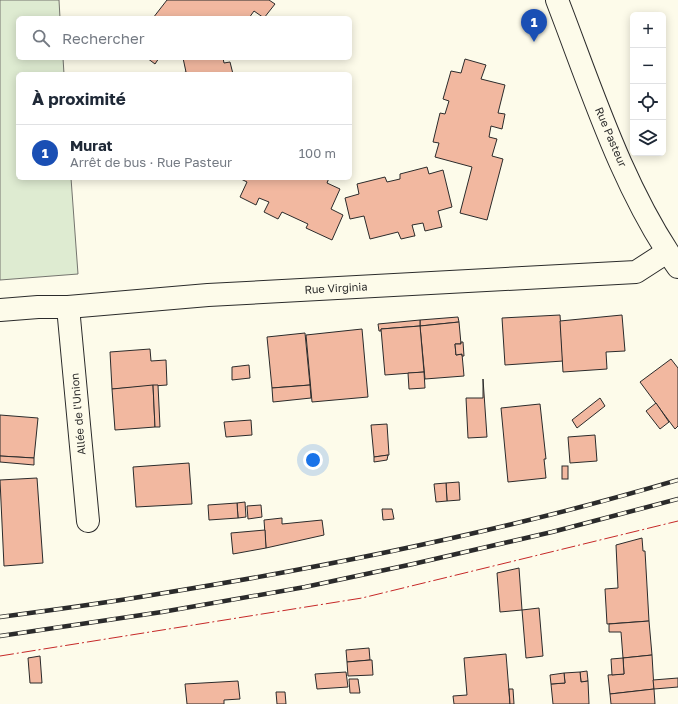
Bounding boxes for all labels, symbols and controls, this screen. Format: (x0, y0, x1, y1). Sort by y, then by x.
pin: 1 (521, 9, 547, 42)
map controls (630, 12, 666, 156)
button: + (630, 12, 666, 48)
search box (16, 16, 352, 60)
icon: search (30, 27, 52, 49)
text: Rechercher (62, 29, 145, 47)
button: − (630, 48, 666, 84)
button: locate (630, 84, 666, 120)
text: À proximité (32, 88, 126, 109)
street label: Rue Pasteur (593, 105, 630, 169)
button: layers (630, 120, 666, 156)
text: Murat (70, 136, 113, 154)
text: 1 (42, 145, 48, 161)
text: 100 m (299, 145, 336, 161)
text: Arrêt de bus · Rue Pasteur (70, 154, 232, 170)
street label: Rue Virginia (304, 279, 368, 296)
street label: Allée de l'Union (67, 373, 88, 456)
your location (303, 450, 323, 470)

